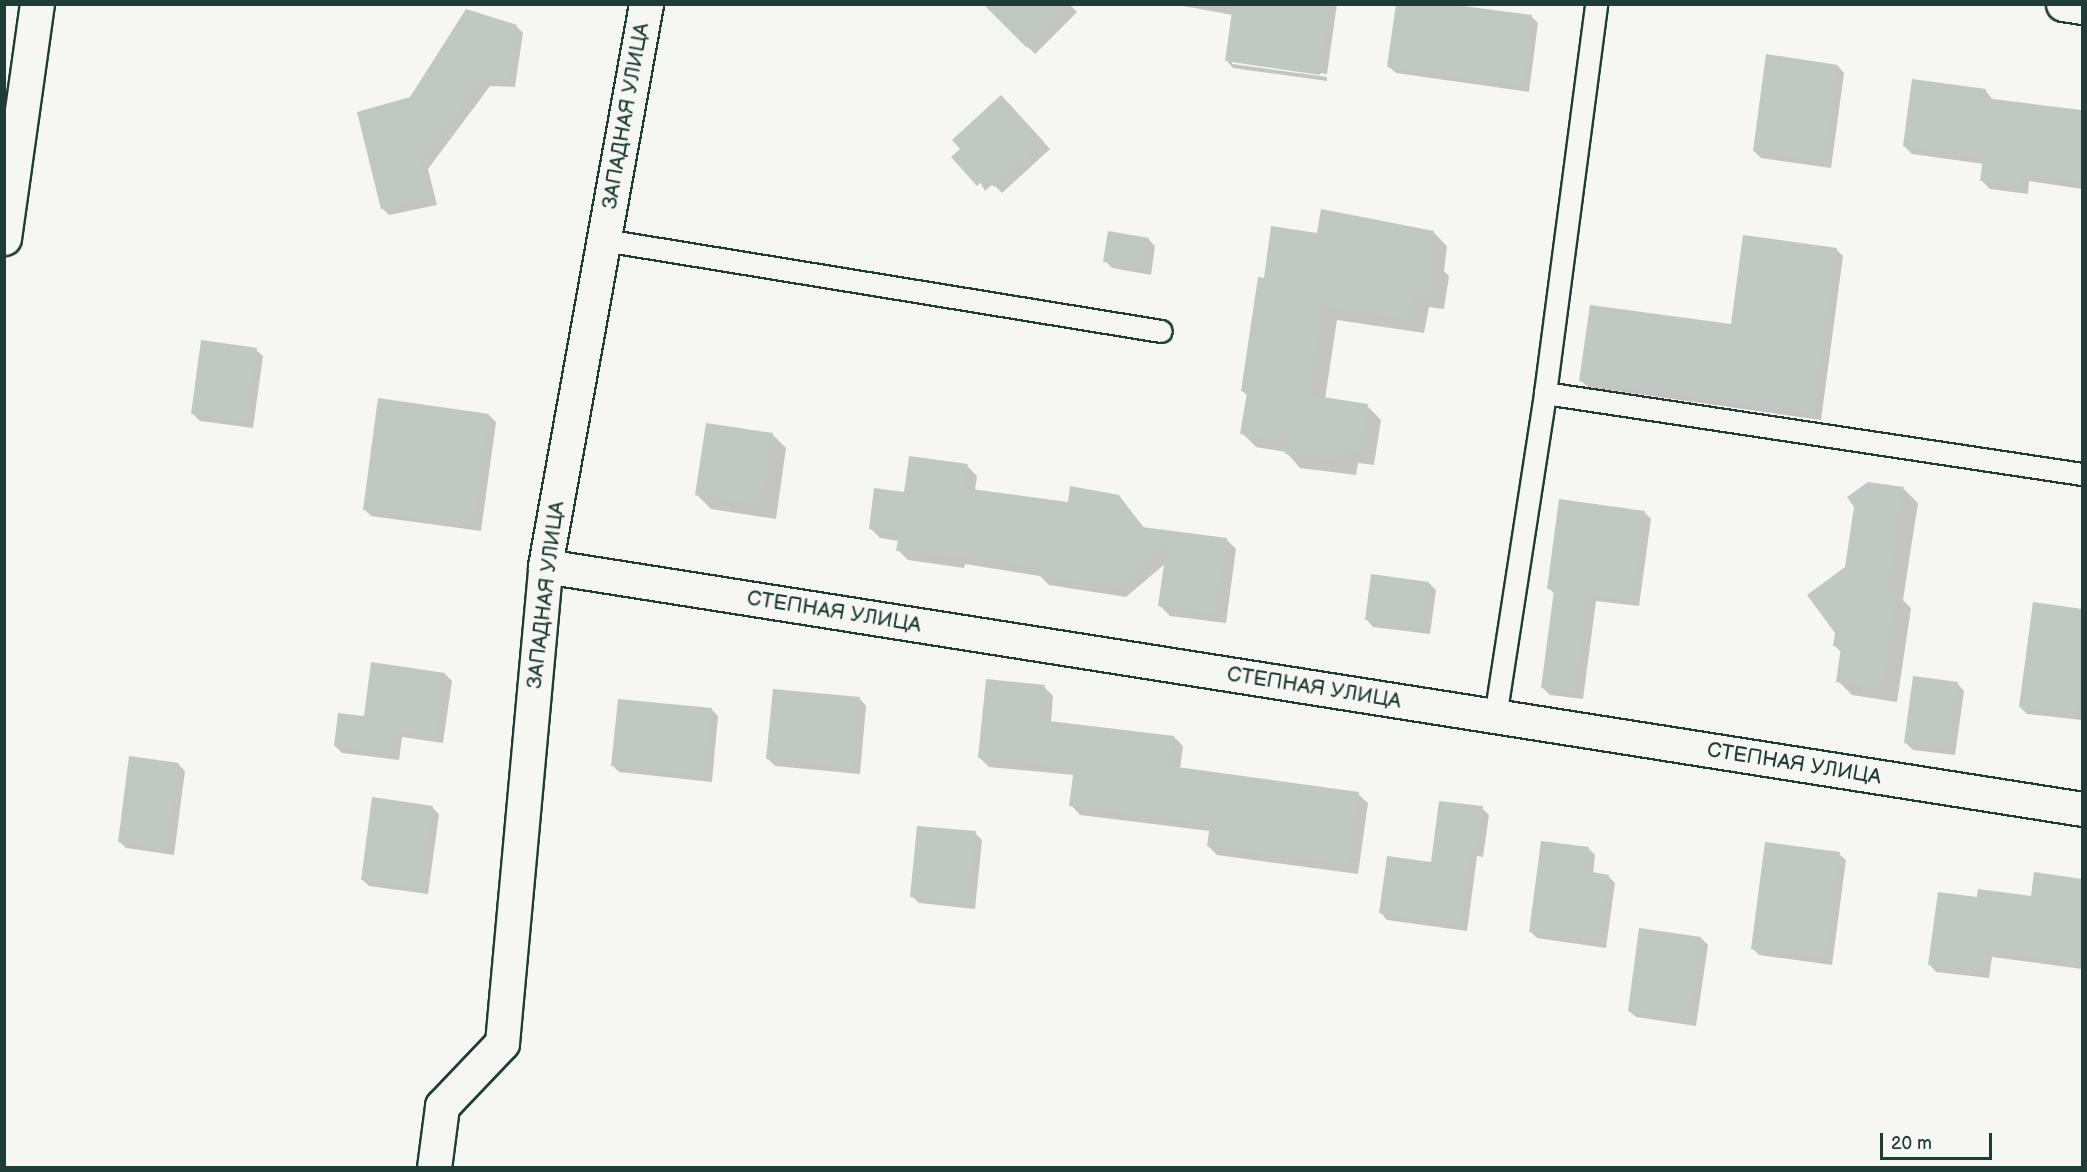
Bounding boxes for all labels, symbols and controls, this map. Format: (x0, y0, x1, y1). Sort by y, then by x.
street label: ЗАПАДНАЯ УЛИЦА (597, 21, 655, 211)
street label: ЗАПАДНАЯ УЛИЦА (522, 500, 570, 690)
street label: СТЕПНАЯ УЛИЦА (745, 586, 923, 638)
street label: СТЕПНАЯ УЛИЦА (1225, 662, 1403, 714)
street label: СТЕПНАЯ УЛИЦА (1705, 738, 1883, 790)
scale bar (1883, 1121, 1996, 1159)
text: 20 m (1891, 1133, 1932, 1154)

